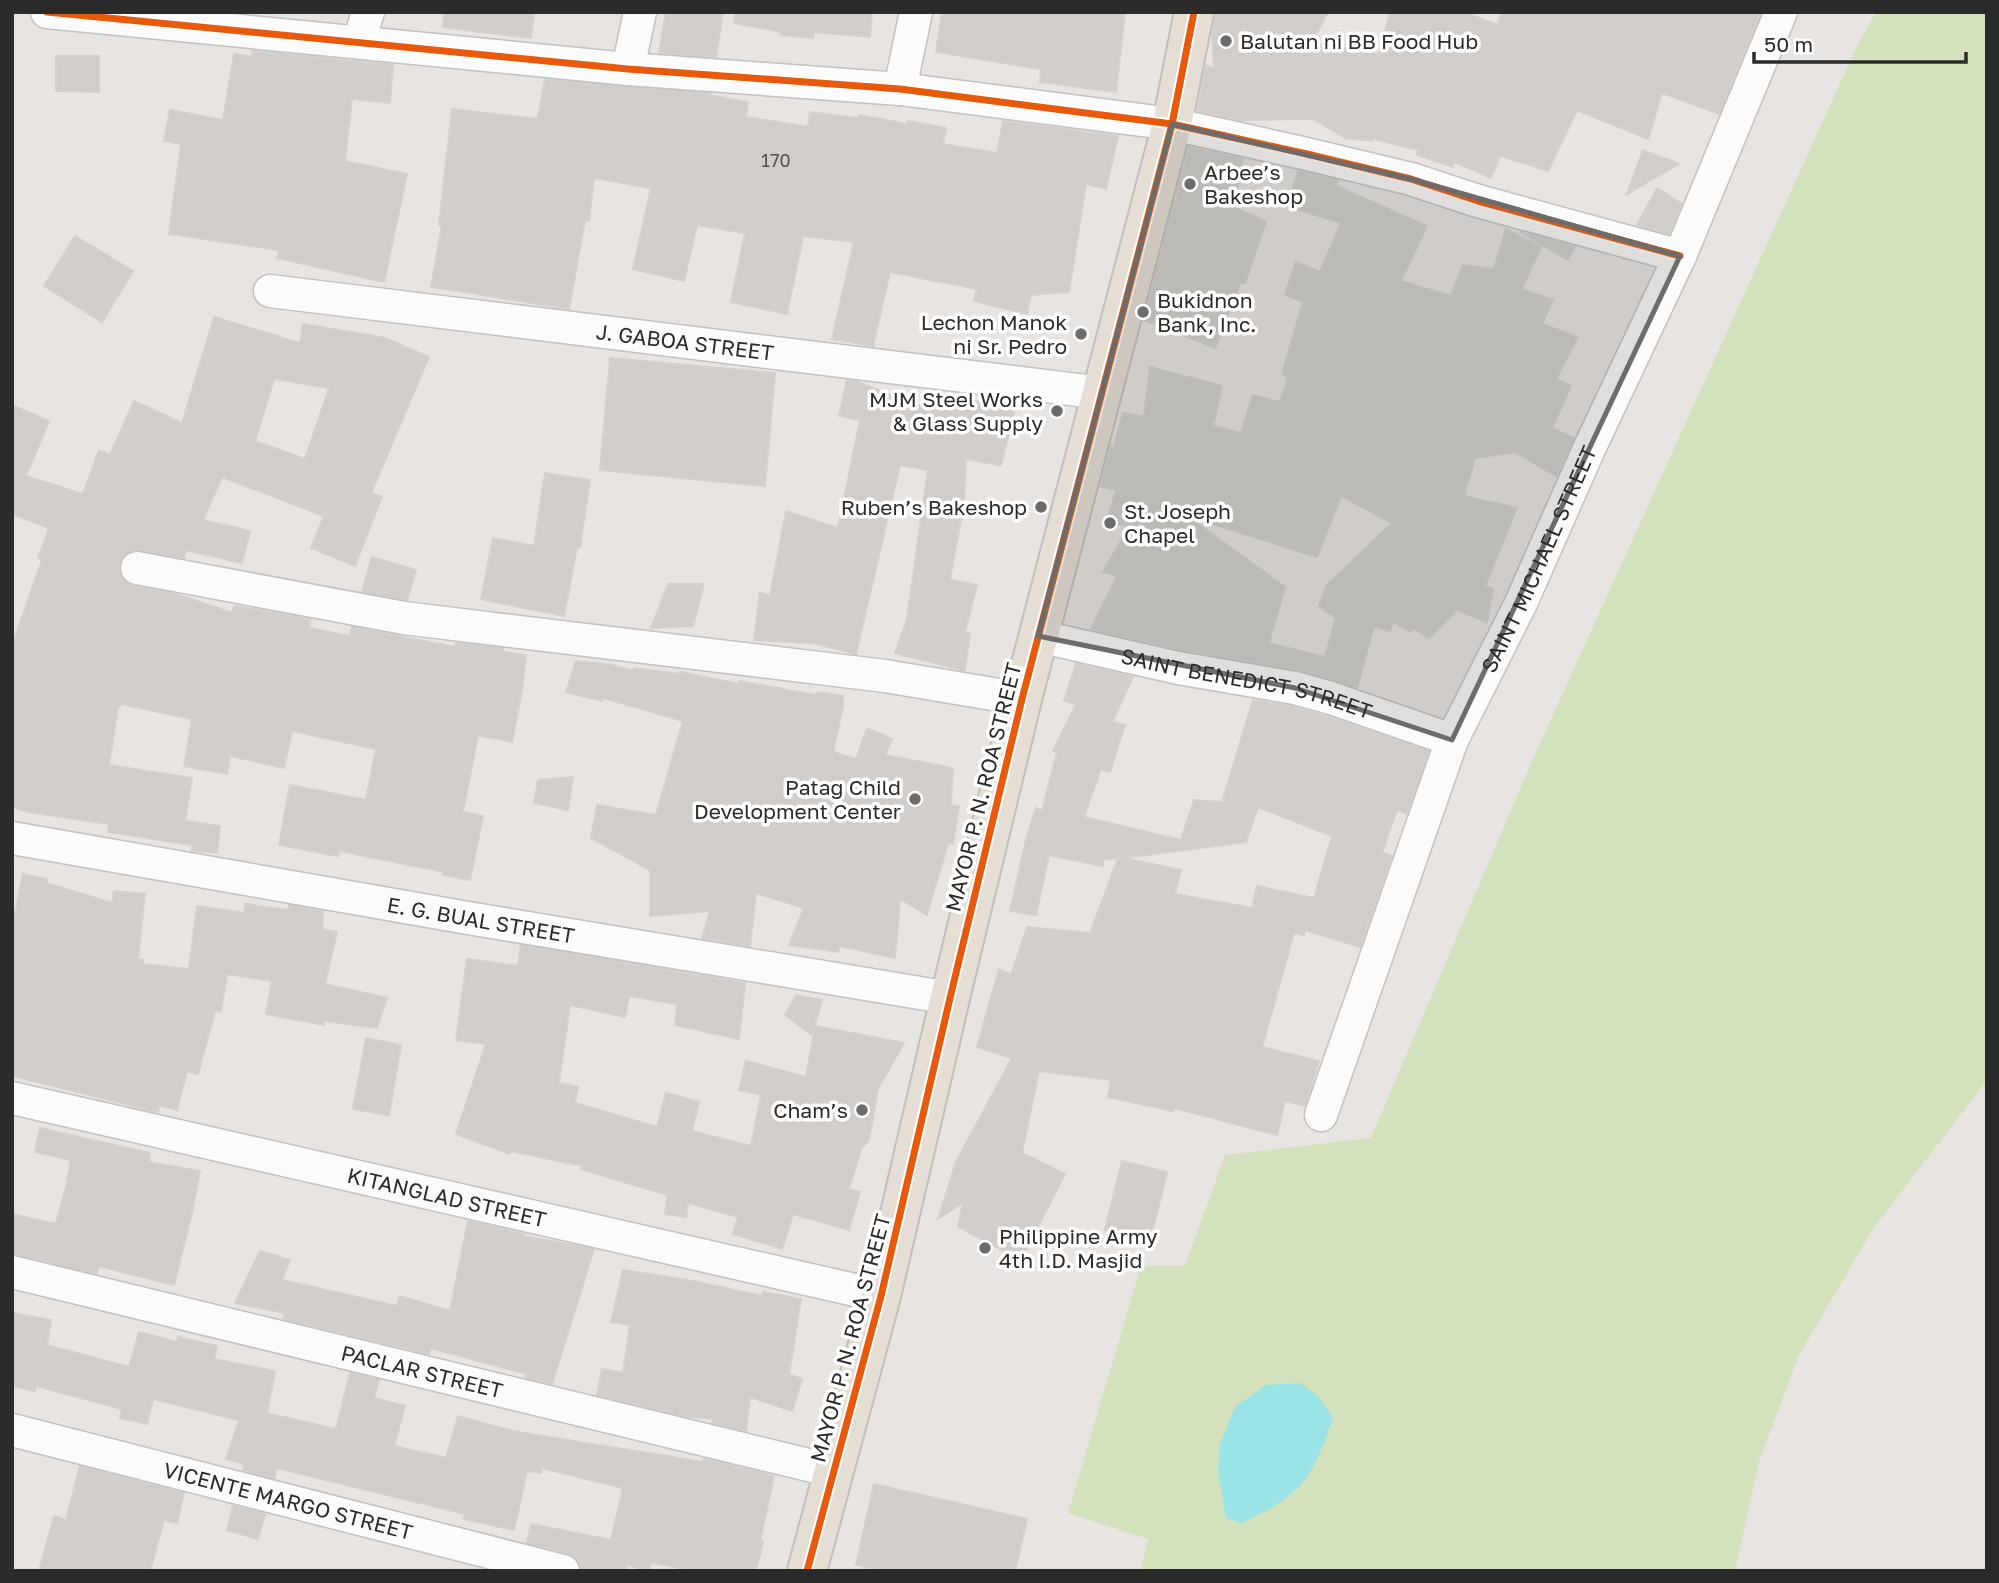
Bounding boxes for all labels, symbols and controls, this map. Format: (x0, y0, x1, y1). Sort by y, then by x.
scale bar (1754, 21, 1966, 65)
place label: Balutan ni BB Food Hub (1240, 28, 1478, 54)
text: 50 m (1764, 31, 1813, 57)
marker: Balutan ni BB Food Hub (1218, 33, 1234, 49)
house number: 170 (761, 149, 791, 171)
place label: Arbee’s Bakeshop (1204, 159, 1303, 209)
marker: Arbee’s Bakeshop (1182, 176, 1198, 192)
place label: Bukidnon Bank, Inc. (1157, 287, 1256, 337)
marker: Bukidnon Bank, Inc. (1135, 304, 1151, 320)
place label: Lechon Manok ni Sr. Pedro (921, 309, 1067, 359)
street label: J. GABOA STREET (595, 318, 775, 366)
marker: Lechon Manok ni Sr. Pedro (1073, 326, 1089, 342)
place label: MJM Steel Works & Glass Supply (869, 386, 1043, 436)
marker: MJM Steel Works & Glass Supply (1049, 403, 1065, 419)
street label: SAINT MICHAEL STREET (1475, 442, 1602, 677)
place label: Ruben’s Bakeshop (841, 494, 1027, 520)
place label: St. Joseph Chapel (1124, 498, 1231, 548)
marker: Ruben’s Bakeshop (1033, 499, 1049, 515)
marker: St. Joseph Chapel (1102, 515, 1118, 531)
street label: SAINT BENEDICT STREET (1119, 642, 1376, 724)
street label: MAYOR P. N. ROA STREET (939, 660, 1027, 914)
place label: Patag Child Development Center (694, 774, 901, 824)
marker: Patag Child Development Center (907, 791, 923, 807)
street label: E. G. BUAL STREET (385, 891, 577, 949)
place label: Cham’s (773, 1097, 848, 1123)
marker: Cham’s (854, 1102, 870, 1118)
street label: KITANGLAD STREET (345, 1162, 549, 1232)
street label: MAYOR P. N. ROA STREET (804, 1211, 896, 1465)
place label: Philippine Army 4th I.D. Masjid (999, 1223, 1158, 1273)
marker: Philippine Army 4th I.D. Masjid (977, 1240, 993, 1256)
street label: PACLAR STREET (339, 1339, 506, 1404)
street label: VICENTE MARGO STREET (161, 1456, 415, 1545)

